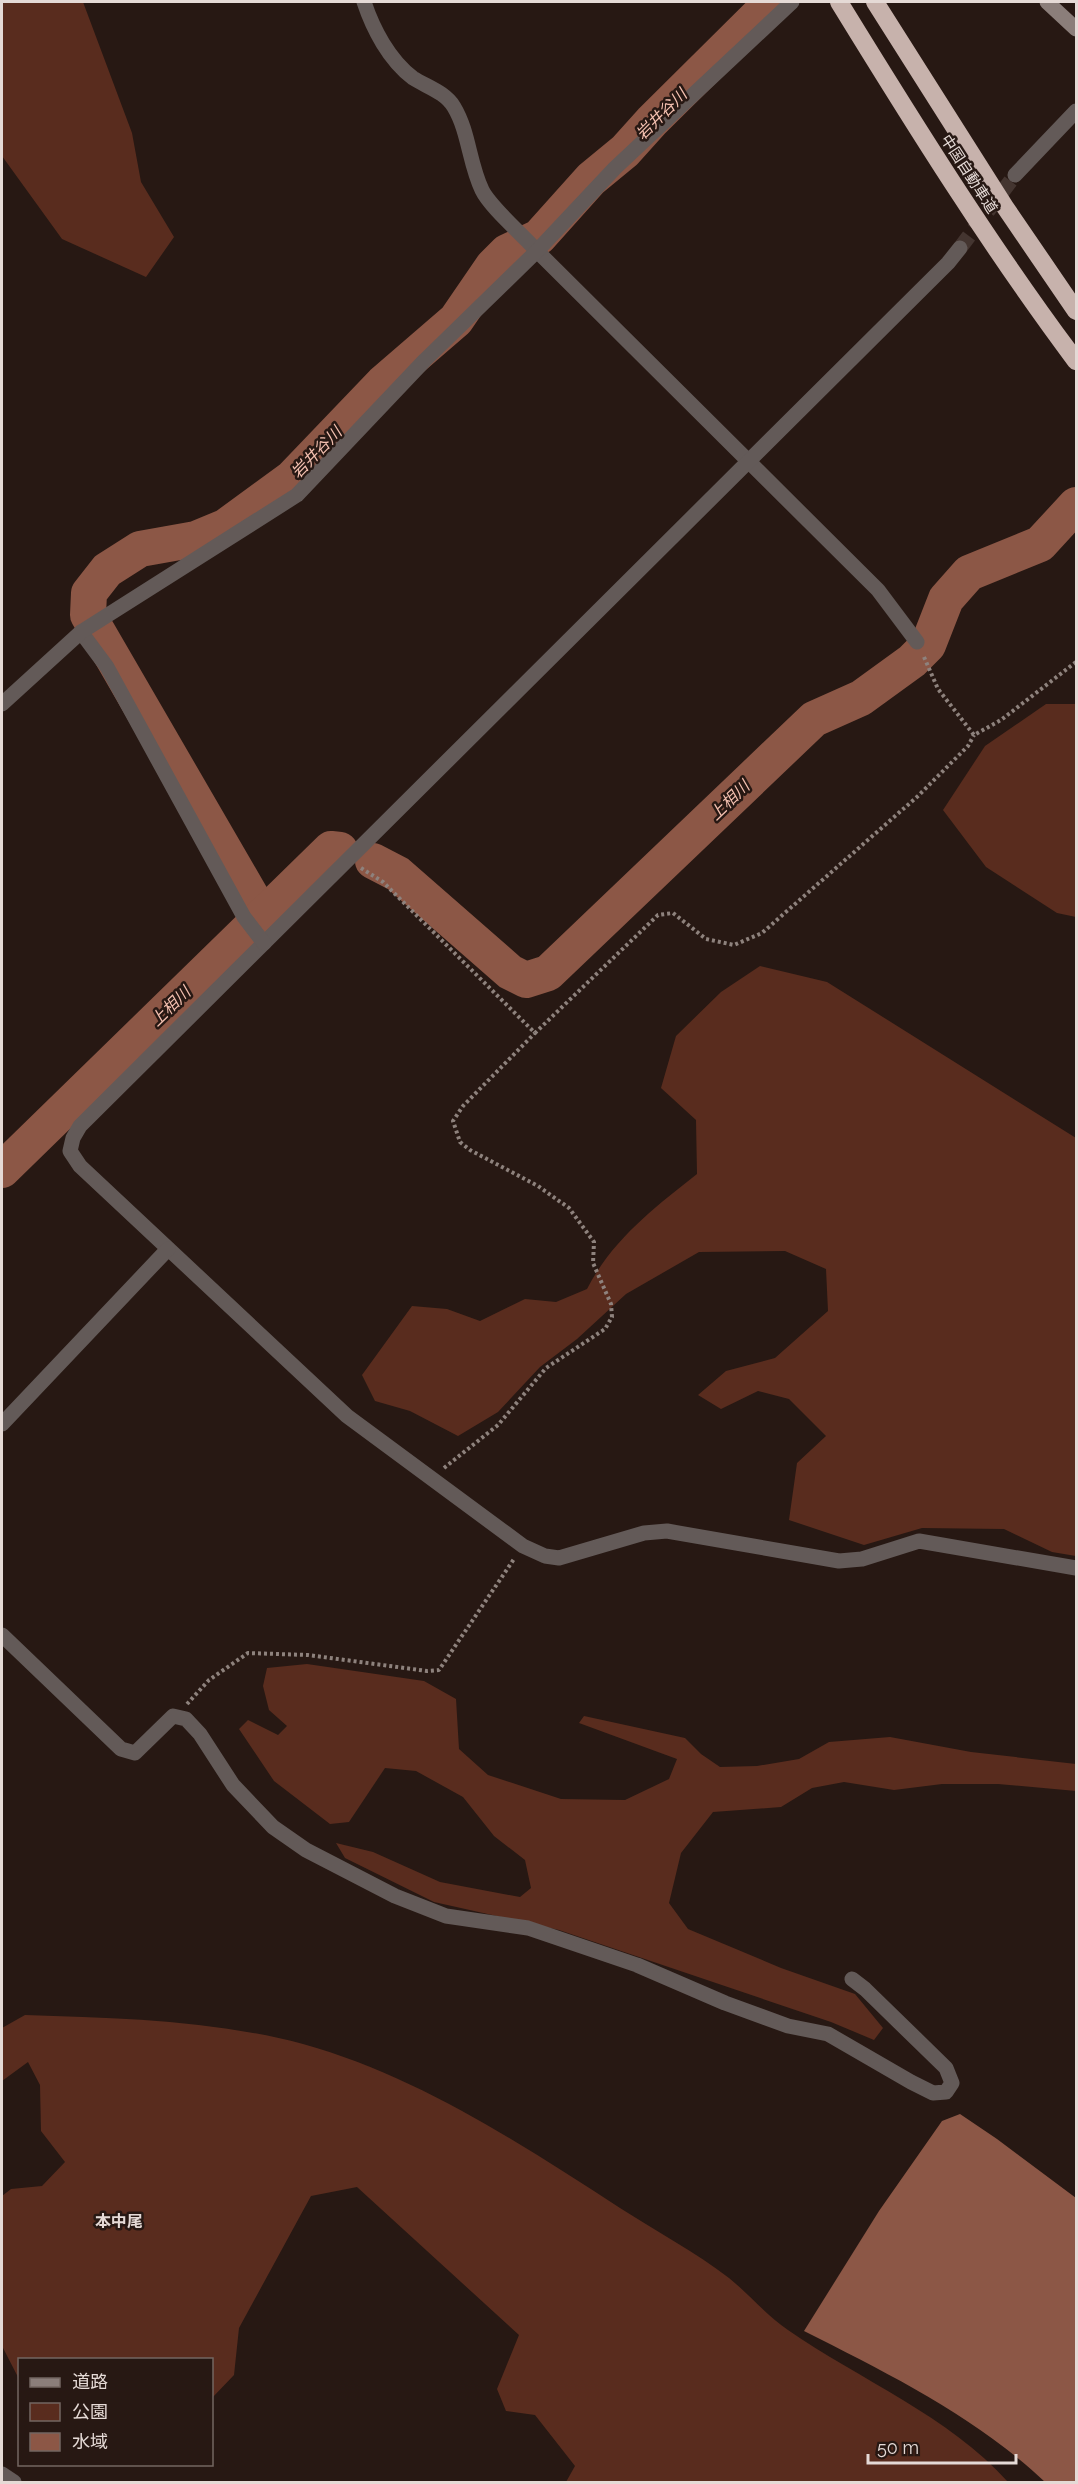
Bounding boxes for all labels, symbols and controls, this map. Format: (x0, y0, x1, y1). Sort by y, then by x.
water label: 岩井谷川 (632, 84, 692, 144)
street label: 中国自動車道 (937, 131, 1001, 217)
water label: 岩井谷川 (287, 421, 347, 482)
water label: 上相川 (705, 775, 755, 824)
water label: 上相川 (146, 981, 196, 1030)
district label: 本中尾 (95, 2212, 143, 2231)
legend (18, 2358, 213, 2466)
text: 道路 (72, 2371, 108, 2392)
text: 公園 (72, 2401, 108, 2422)
scale bar (868, 2427, 1016, 2465)
text: 水域 (72, 2431, 108, 2452)
text: 50 m (877, 2437, 919, 2458)

